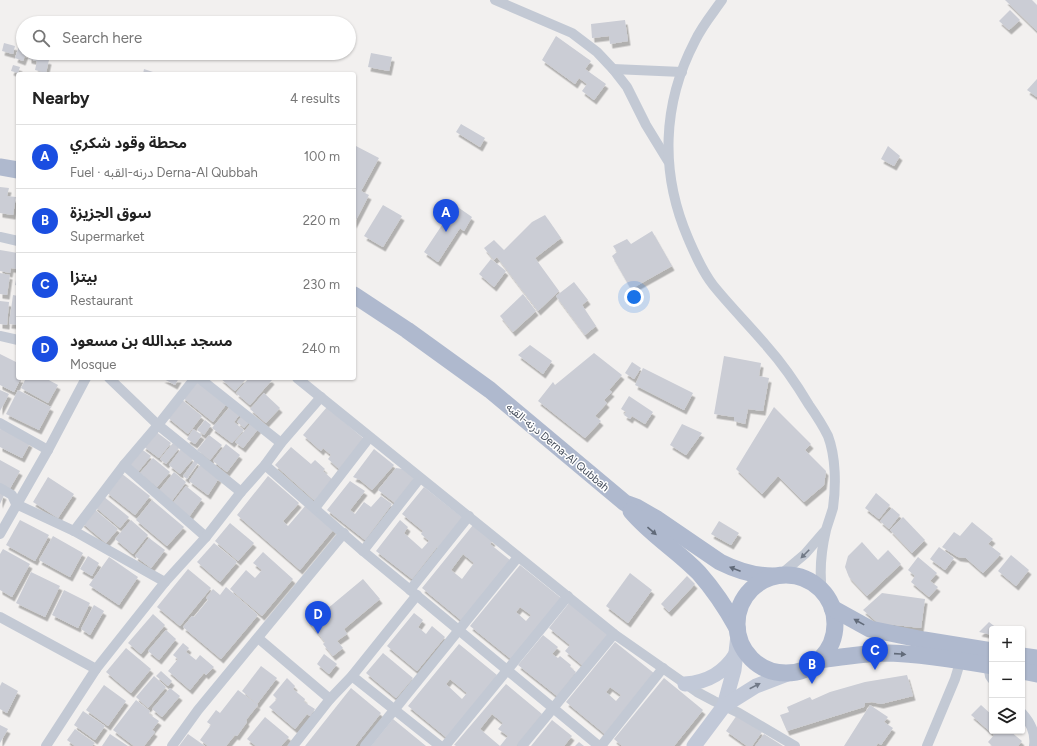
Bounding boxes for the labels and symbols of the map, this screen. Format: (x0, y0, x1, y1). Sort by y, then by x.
pin: A (433, 199, 459, 232)
your location (624, 287, 644, 307)
street label: درنه-القبه Derna-Al Qubbah (504, 401, 612, 494)
one-way arrow (647, 526, 657, 536)
one-way arrow (800, 549, 810, 559)
one-way arrow (729, 566, 741, 572)
pin: D (305, 601, 331, 634)
one-way arrow (853, 619, 864, 626)
pin: C (862, 637, 888, 670)
pin: B (799, 651, 825, 684)
one-way arrow (894, 651, 906, 658)
one-way arrow (750, 683, 761, 690)

